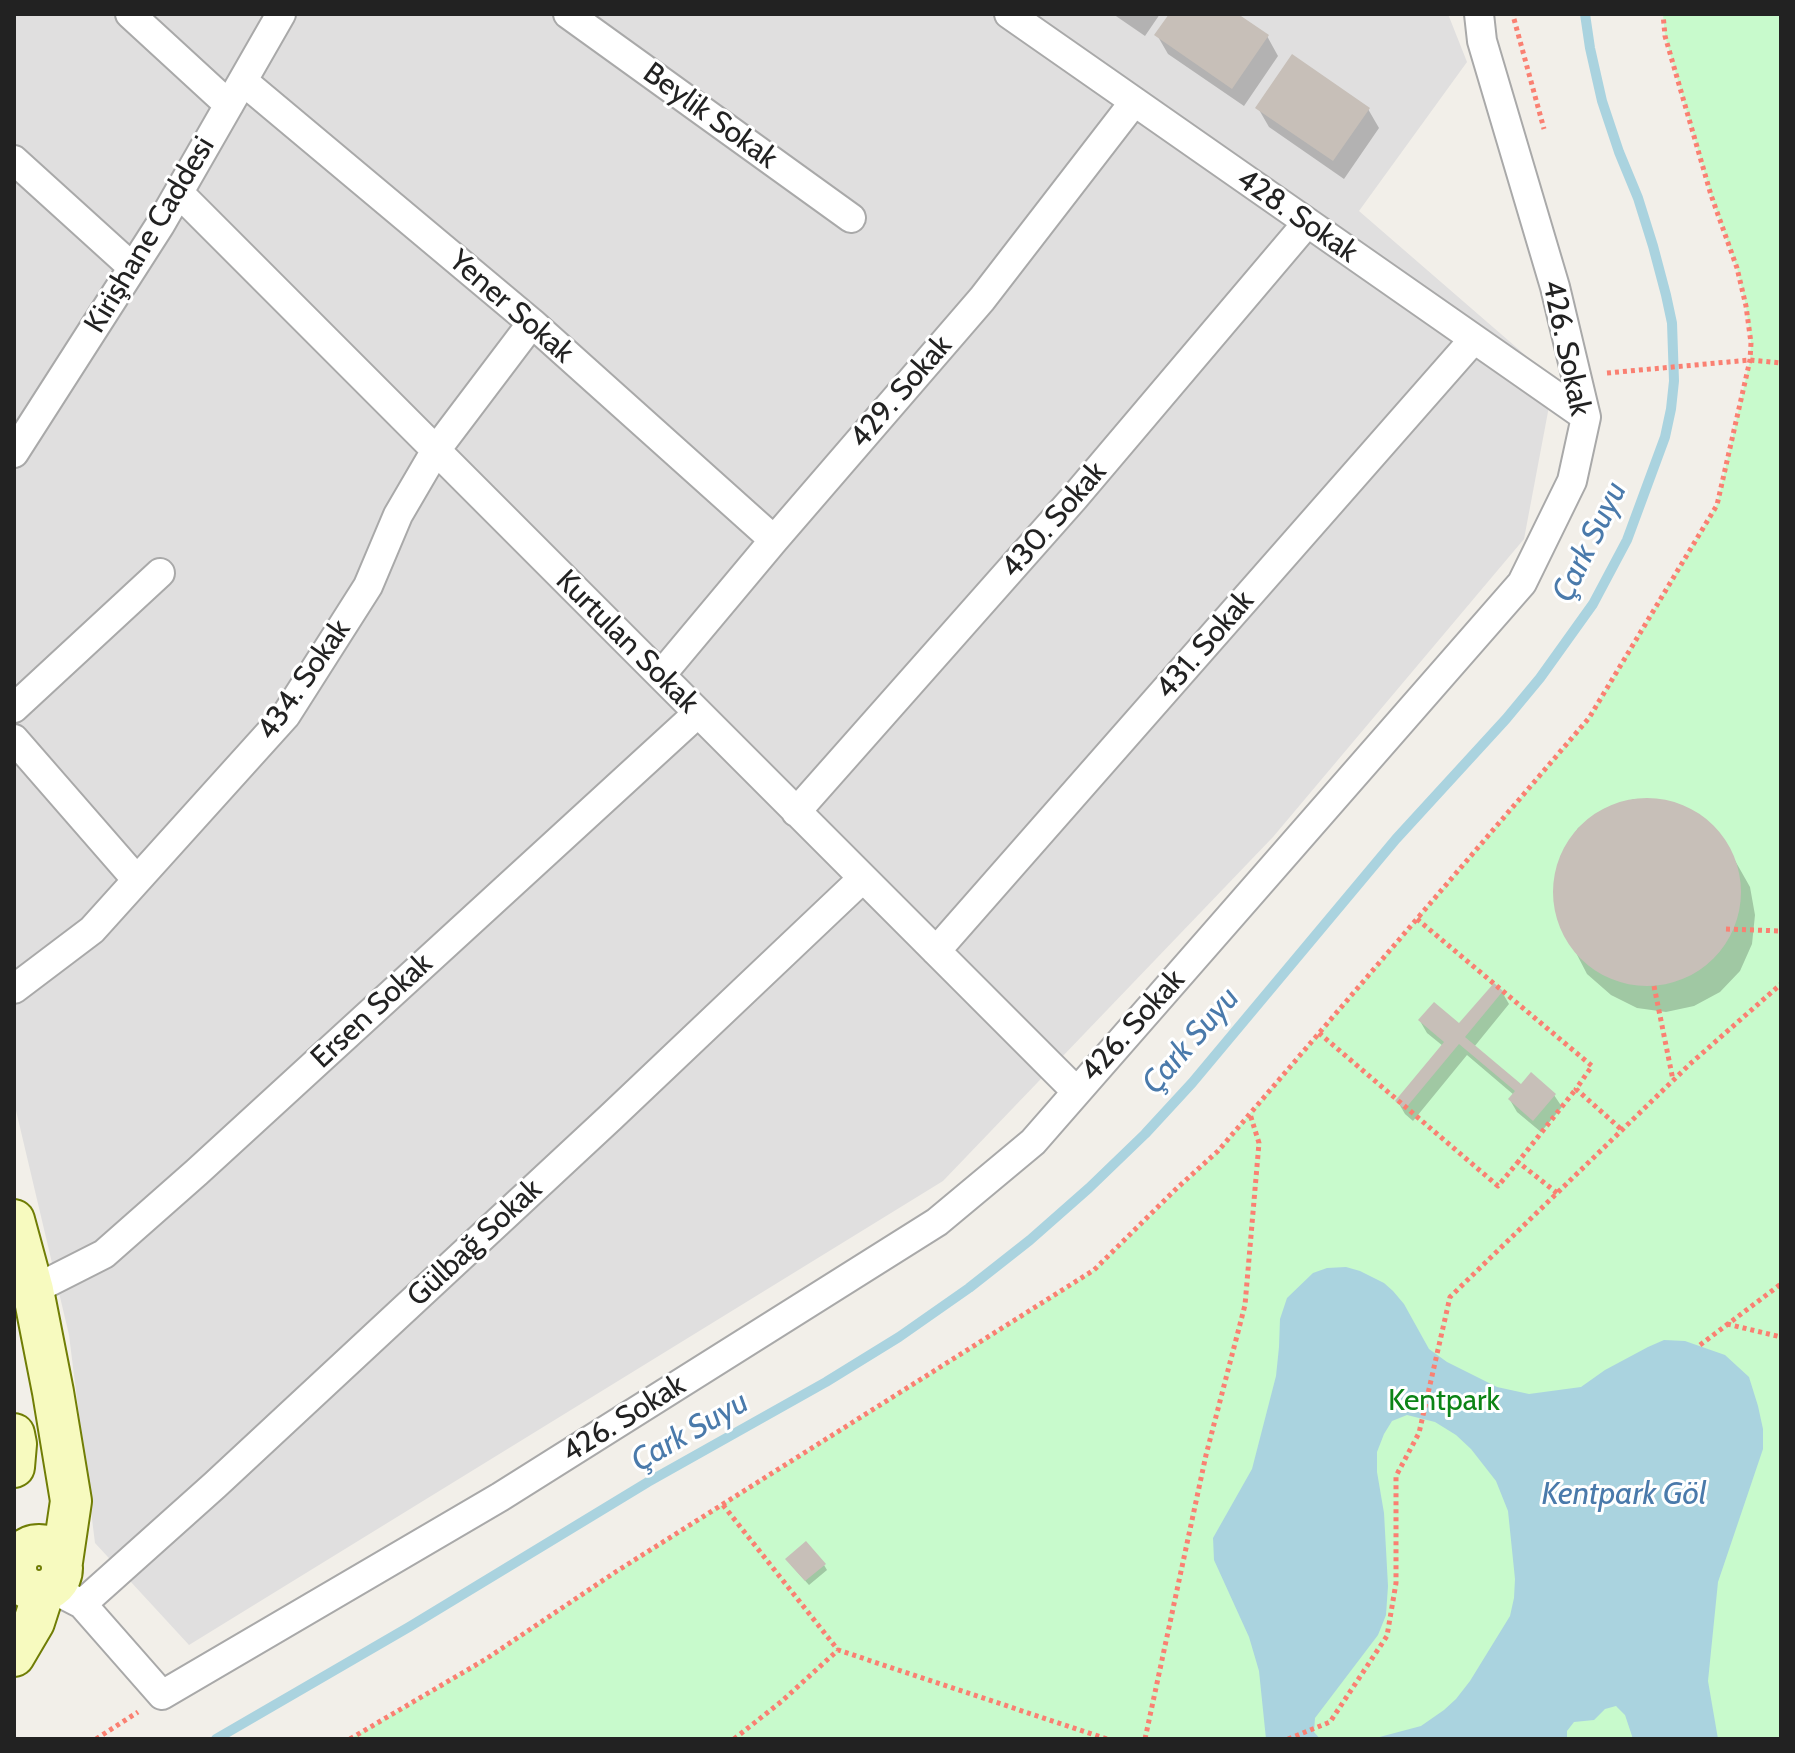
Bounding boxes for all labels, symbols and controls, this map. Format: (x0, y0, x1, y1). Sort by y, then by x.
street label: Beylik Sokak (636, 55, 784, 177)
street label: Kirişhane Caddesi (77, 131, 223, 339)
street label: 428. Sokak (1230, 161, 1364, 271)
street label: Yener Sokak (441, 243, 581, 371)
street label: 426. Sokak (1534, 277, 1598, 419)
street label: 429. Sokak (842, 328, 960, 456)
street label: 430. Sokak (994, 455, 1114, 585)
water label: Çark Suyu (1545, 476, 1635, 608)
street label: Kurtulan Sokak (548, 563, 706, 721)
street label: 431. Sokak (1148, 584, 1262, 706)
street label: 434. Sokak (250, 613, 358, 747)
street label: Ersen Sokak (304, 946, 440, 1076)
street label: 426. Sokak (1073, 963, 1193, 1089)
water label: Çark Suyu (1134, 980, 1248, 1102)
street label: Gülbağ Sokak (400, 1172, 550, 1314)
street label: 426. Sokak (556, 1367, 692, 1471)
water label: Çark Suyu (625, 1383, 755, 1481)
park label: Kentpark (1388, 1383, 1500, 1419)
water label: Kentpark Göl (1542, 1476, 1706, 1514)

